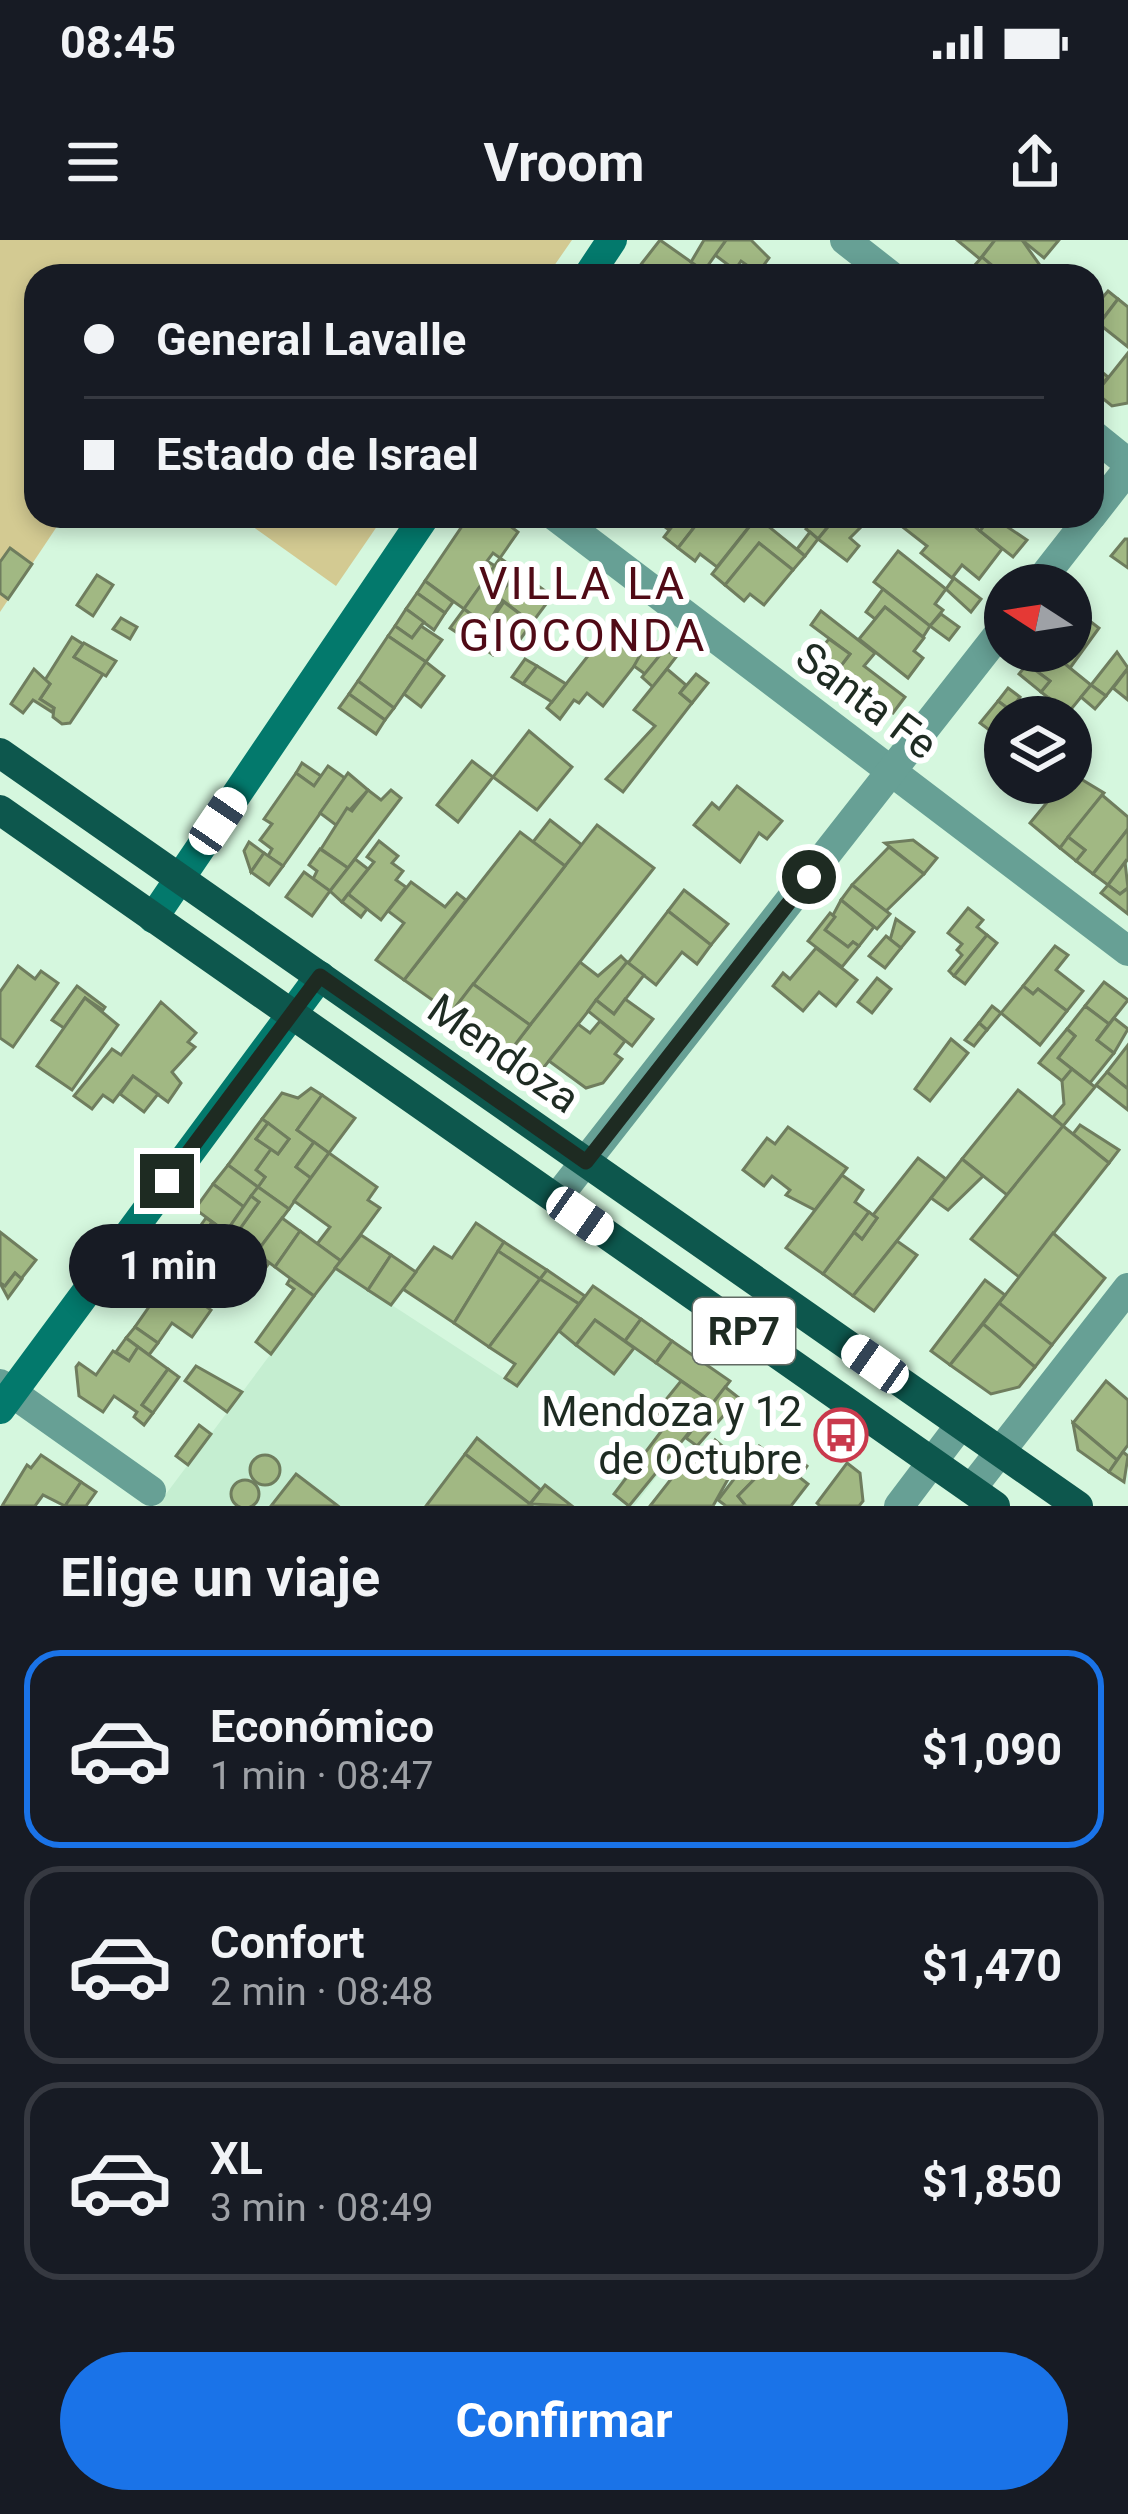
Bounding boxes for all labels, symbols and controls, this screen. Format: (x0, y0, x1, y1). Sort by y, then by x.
text: 08:45 (60, 16, 176, 69)
icon: menu (60, 129, 126, 195)
icon: share (1002, 129, 1068, 195)
text: Vroom (483, 131, 645, 194)
text: General Lavalle (156, 313, 466, 366)
text: Estado de Israel (156, 428, 479, 481)
district label: VILLA LA GIOCONDA (459, 557, 707, 662)
north arrow (984, 564, 1092, 672)
map controls (984, 564, 1092, 804)
street label: Santa Fe (787, 632, 947, 769)
button: layers (984, 696, 1092, 804)
car (183, 781, 253, 861)
route start (782, 850, 836, 904)
street label: Mendoza (419, 984, 589, 1123)
route end (140, 1154, 194, 1208)
car (540, 1181, 620, 1251)
callout: 1 min (68, 1223, 266, 1307)
text: 1 min (119, 1243, 217, 1289)
road number: RP7 (693, 1298, 795, 1364)
car (835, 1329, 915, 1399)
place label: Mendoza y 12 de Octubre (541, 1387, 802, 1484)
bus stop icon: Mendoza y 12 de Octubre (813, 1407, 869, 1463)
text: Elige un viaje (60, 1546, 380, 1609)
icon: car (66, 1695, 174, 1803)
text: Económico (210, 1700, 434, 1753)
text: $1,090 (922, 1723, 1062, 1776)
text: 1 min · 08:47 (210, 1753, 433, 1799)
icon: car (66, 1911, 174, 2019)
text: Confort (210, 1916, 364, 1969)
text: $1,470 (922, 1939, 1062, 1992)
text: 2 min · 08:48 (210, 1969, 433, 2015)
icon: car (66, 2127, 174, 2235)
text: XL (210, 2132, 263, 2185)
text: $1,850 (922, 2155, 1062, 2208)
text: 3 min · 08:49 (210, 2185, 433, 2231)
button: Confirmar (60, 2352, 1068, 2490)

